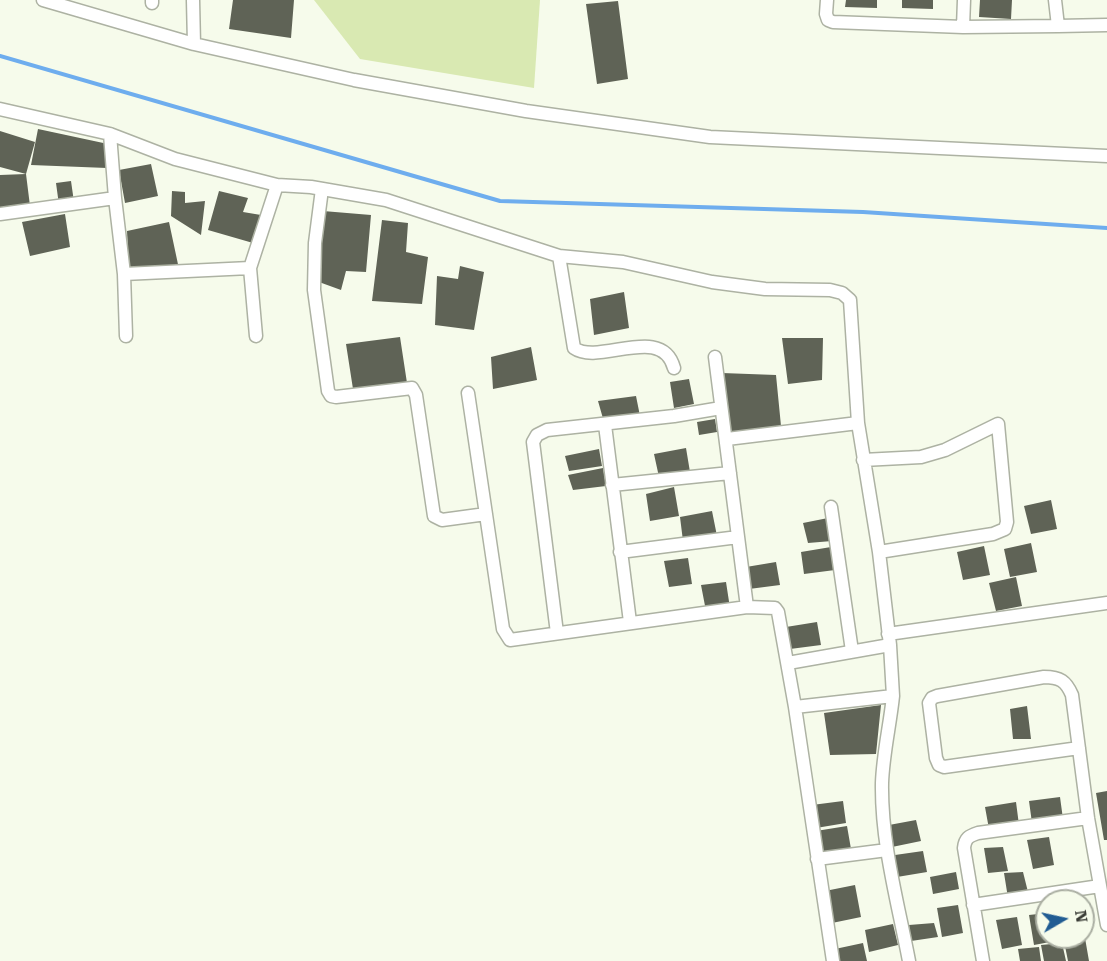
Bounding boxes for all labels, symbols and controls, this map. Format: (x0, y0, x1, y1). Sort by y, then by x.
north arrow (1035, 889, 1095, 949)
text: N (1071, 909, 1092, 924)

